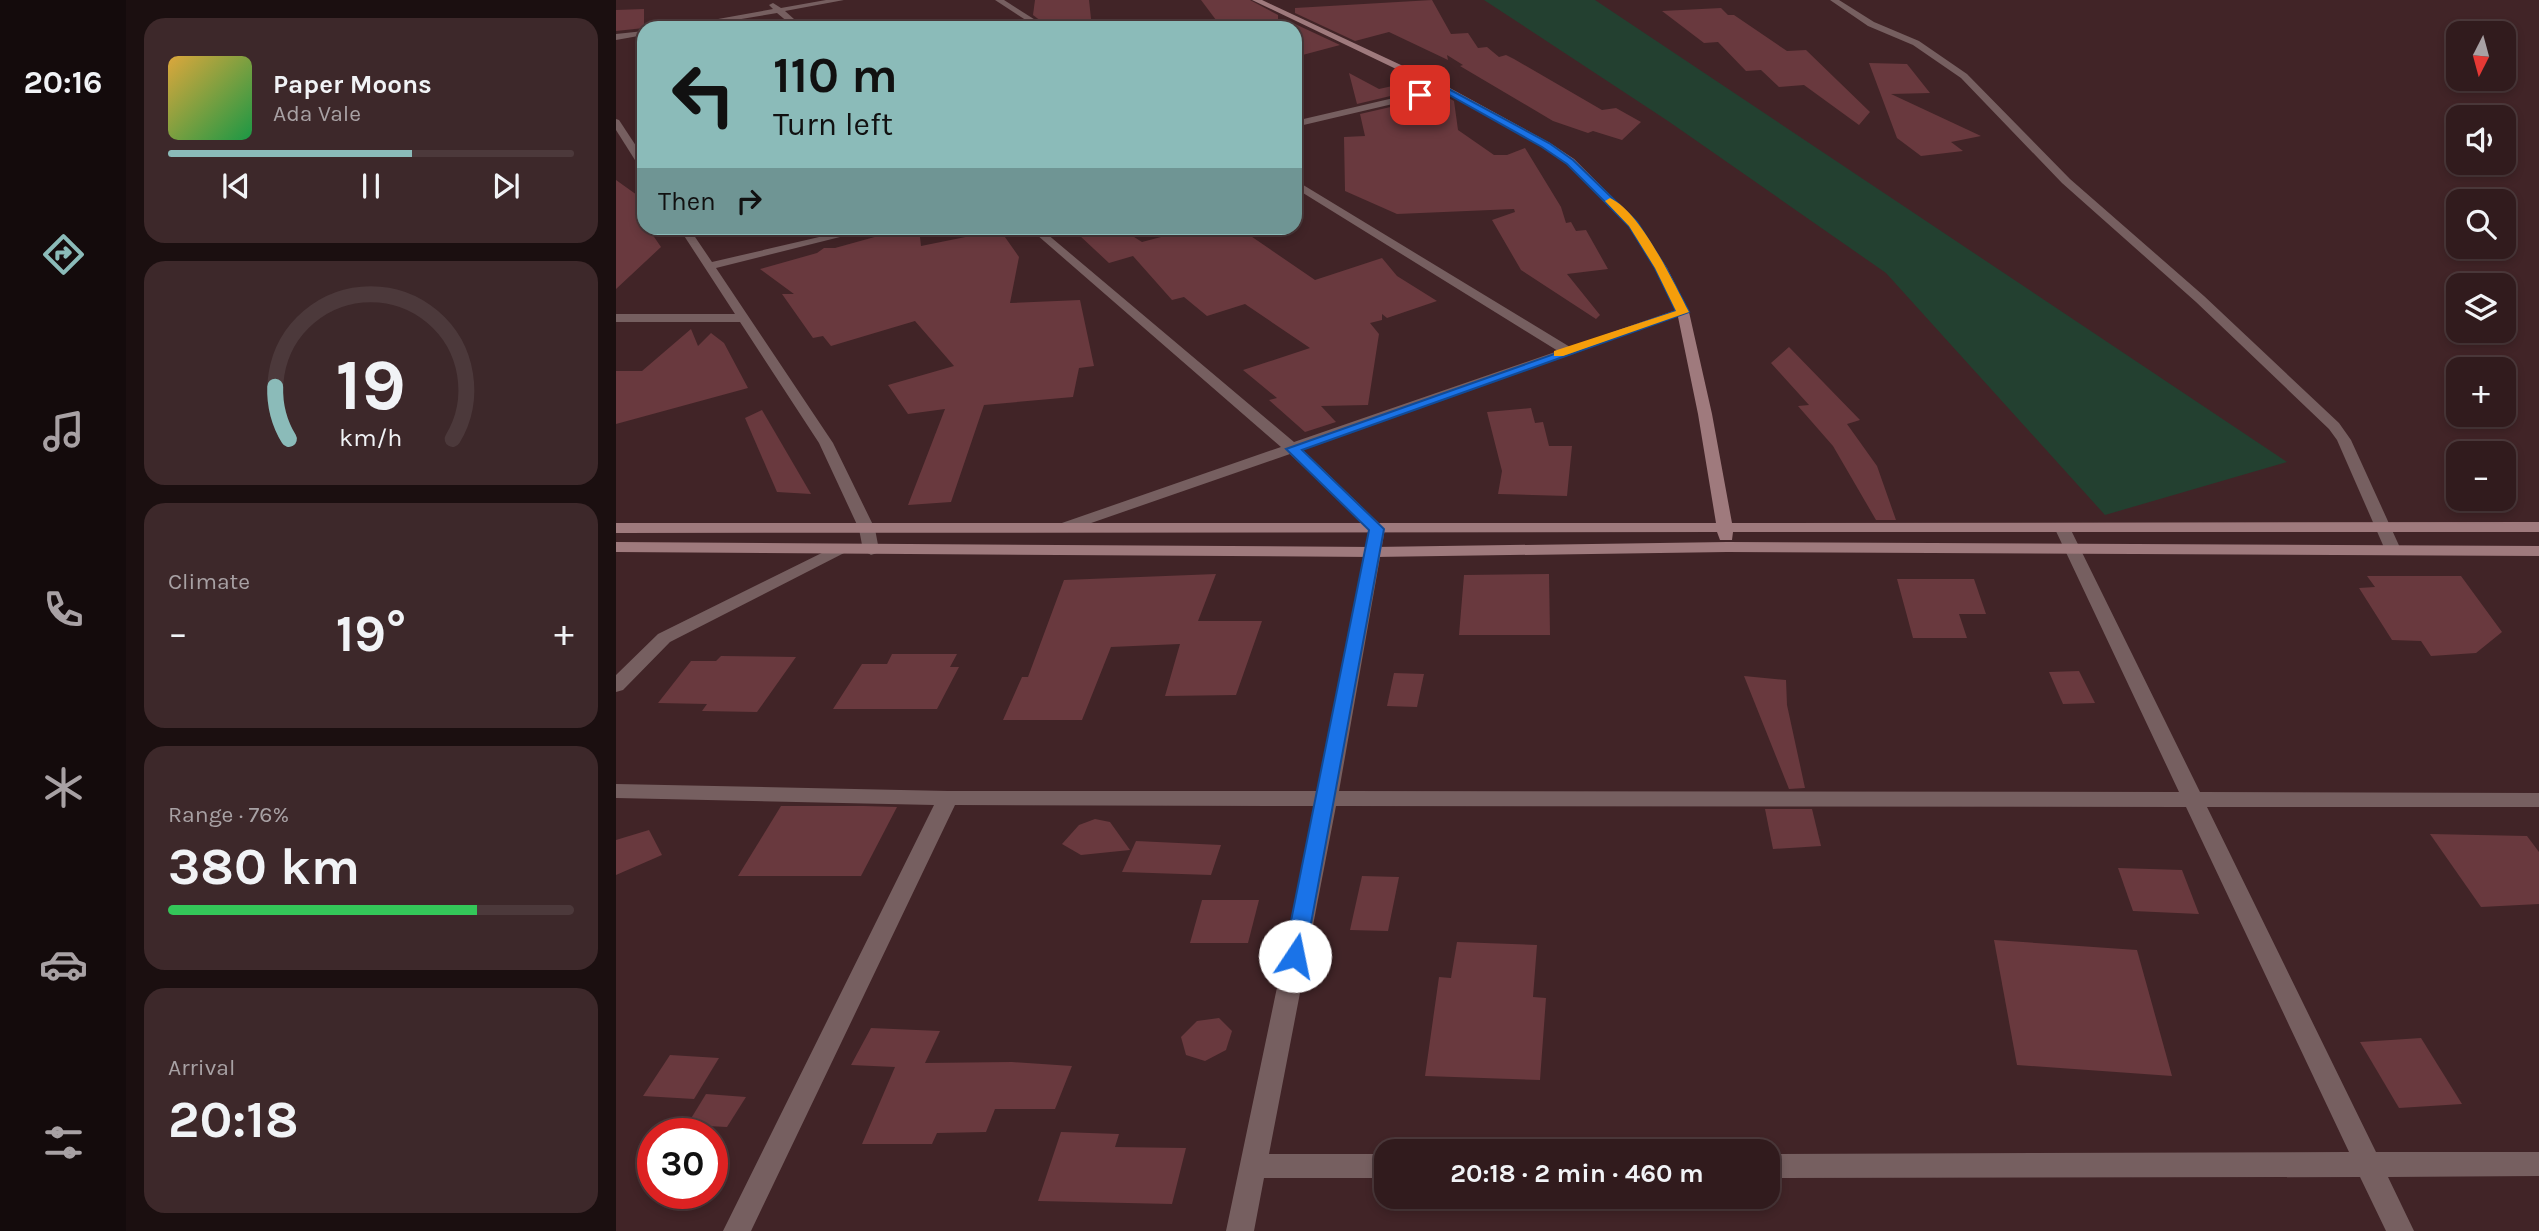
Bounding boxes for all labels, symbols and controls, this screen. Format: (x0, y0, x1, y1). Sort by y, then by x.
north arrow (2446, 21, 2516, 91)
map controls (2446, 21, 2516, 511)
text: 110 m (773, 47, 898, 104)
icon: left (658, 49, 749, 140)
text: 20:16 (23, 64, 103, 101)
pin (1390, 65, 1450, 125)
text: Paper Moons (273, 69, 432, 100)
icon: arrive (1401, 76, 1439, 114)
text: Ada Vale (273, 100, 361, 127)
button: sound (2446, 105, 2516, 175)
text: Turn left (773, 106, 893, 143)
icon: previous (217, 167, 255, 205)
icon: pause (352, 167, 390, 205)
icon: next (487, 167, 525, 205)
icon: right (730, 182, 768, 220)
text: Then (658, 186, 716, 217)
button: search (2446, 189, 2516, 259)
icon: directions (39, 230, 88, 279)
button: layers (2446, 273, 2516, 343)
text: 19 (336, 342, 406, 427)
button: + (2446, 357, 2516, 427)
icon: music (39, 407, 88, 456)
text: km/h (339, 423, 403, 452)
button: − (2446, 441, 2516, 511)
text: Climate (168, 568, 250, 595)
icon: phone (39, 585, 88, 634)
text: 19° (336, 603, 406, 664)
text: − (168, 611, 188, 656)
text: + (554, 611, 574, 656)
icon: climate (39, 763, 88, 812)
text: Range · 76% (168, 801, 289, 828)
text: 380 km (168, 836, 360, 897)
position arrow (1258, 919, 1332, 993)
icon: car (39, 940, 88, 989)
text: Arrival (168, 1054, 235, 1081)
text: 20:18 (168, 1089, 299, 1150)
icon: filters (39, 1118, 88, 1167)
speed limit sign: 30 (637, 1118, 728, 1209)
text: 20:18 · 2 min · 460 m (1450, 1158, 1704, 1189)

